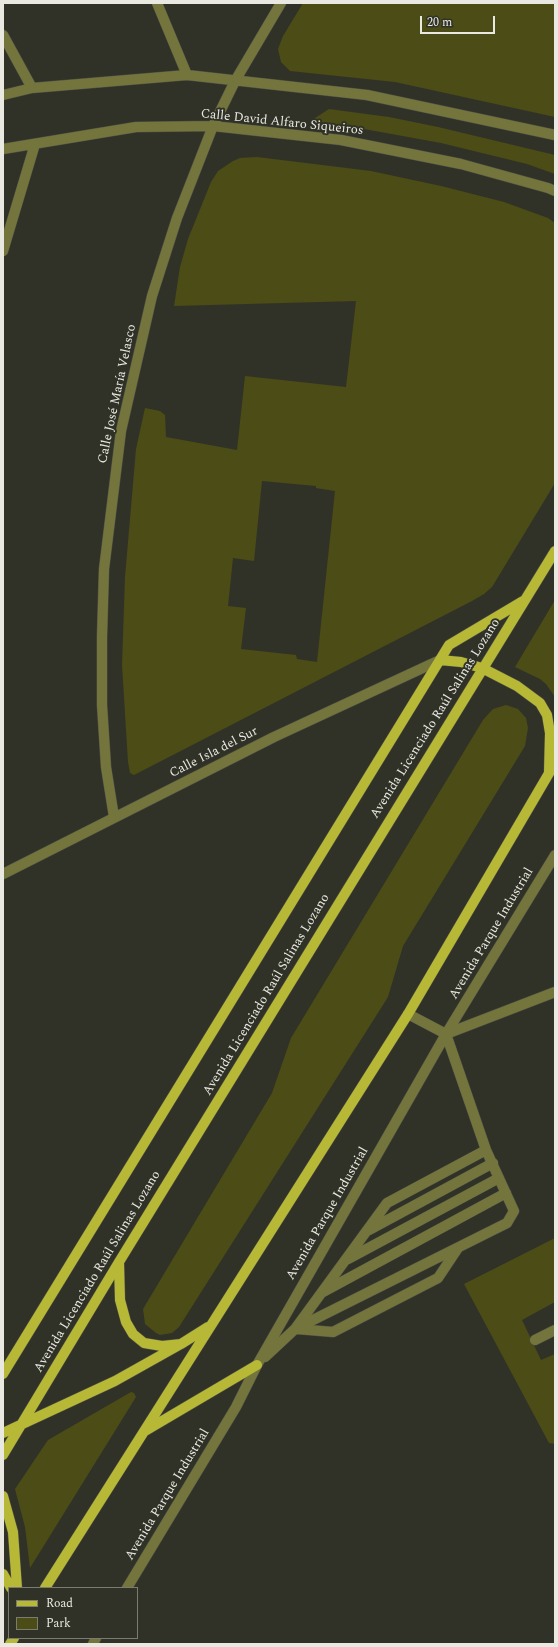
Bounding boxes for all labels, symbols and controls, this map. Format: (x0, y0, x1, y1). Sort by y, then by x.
scale bar (422, 8, 497, 34)
text: 20 m (427, 13, 452, 32)
street label: Calle David Alfaro Siqueiros (200, 107, 364, 139)
street label: Calle José María Velasco (96, 323, 140, 465)
street label: Avenida Licenciado Raúl Salinas Lozano (368, 616, 504, 822)
street label: Calle Isla del Sur (167, 724, 261, 782)
street label: Avenida Parque Industrial (447, 865, 537, 1003)
street label: Avenida Licenciado Raúl Salinas Lozano (200, 891, 334, 1099)
street label: Avenida Parque Industrial (284, 1145, 372, 1283)
street label: Avenida Licenciado Raúl Salinas Lozano (31, 1168, 165, 1376)
street label: Avenida Parque Industrial (123, 1426, 213, 1564)
legend (8, 1587, 138, 1639)
text: Road (46, 1594, 73, 1613)
text: Park (46, 1614, 71, 1633)

